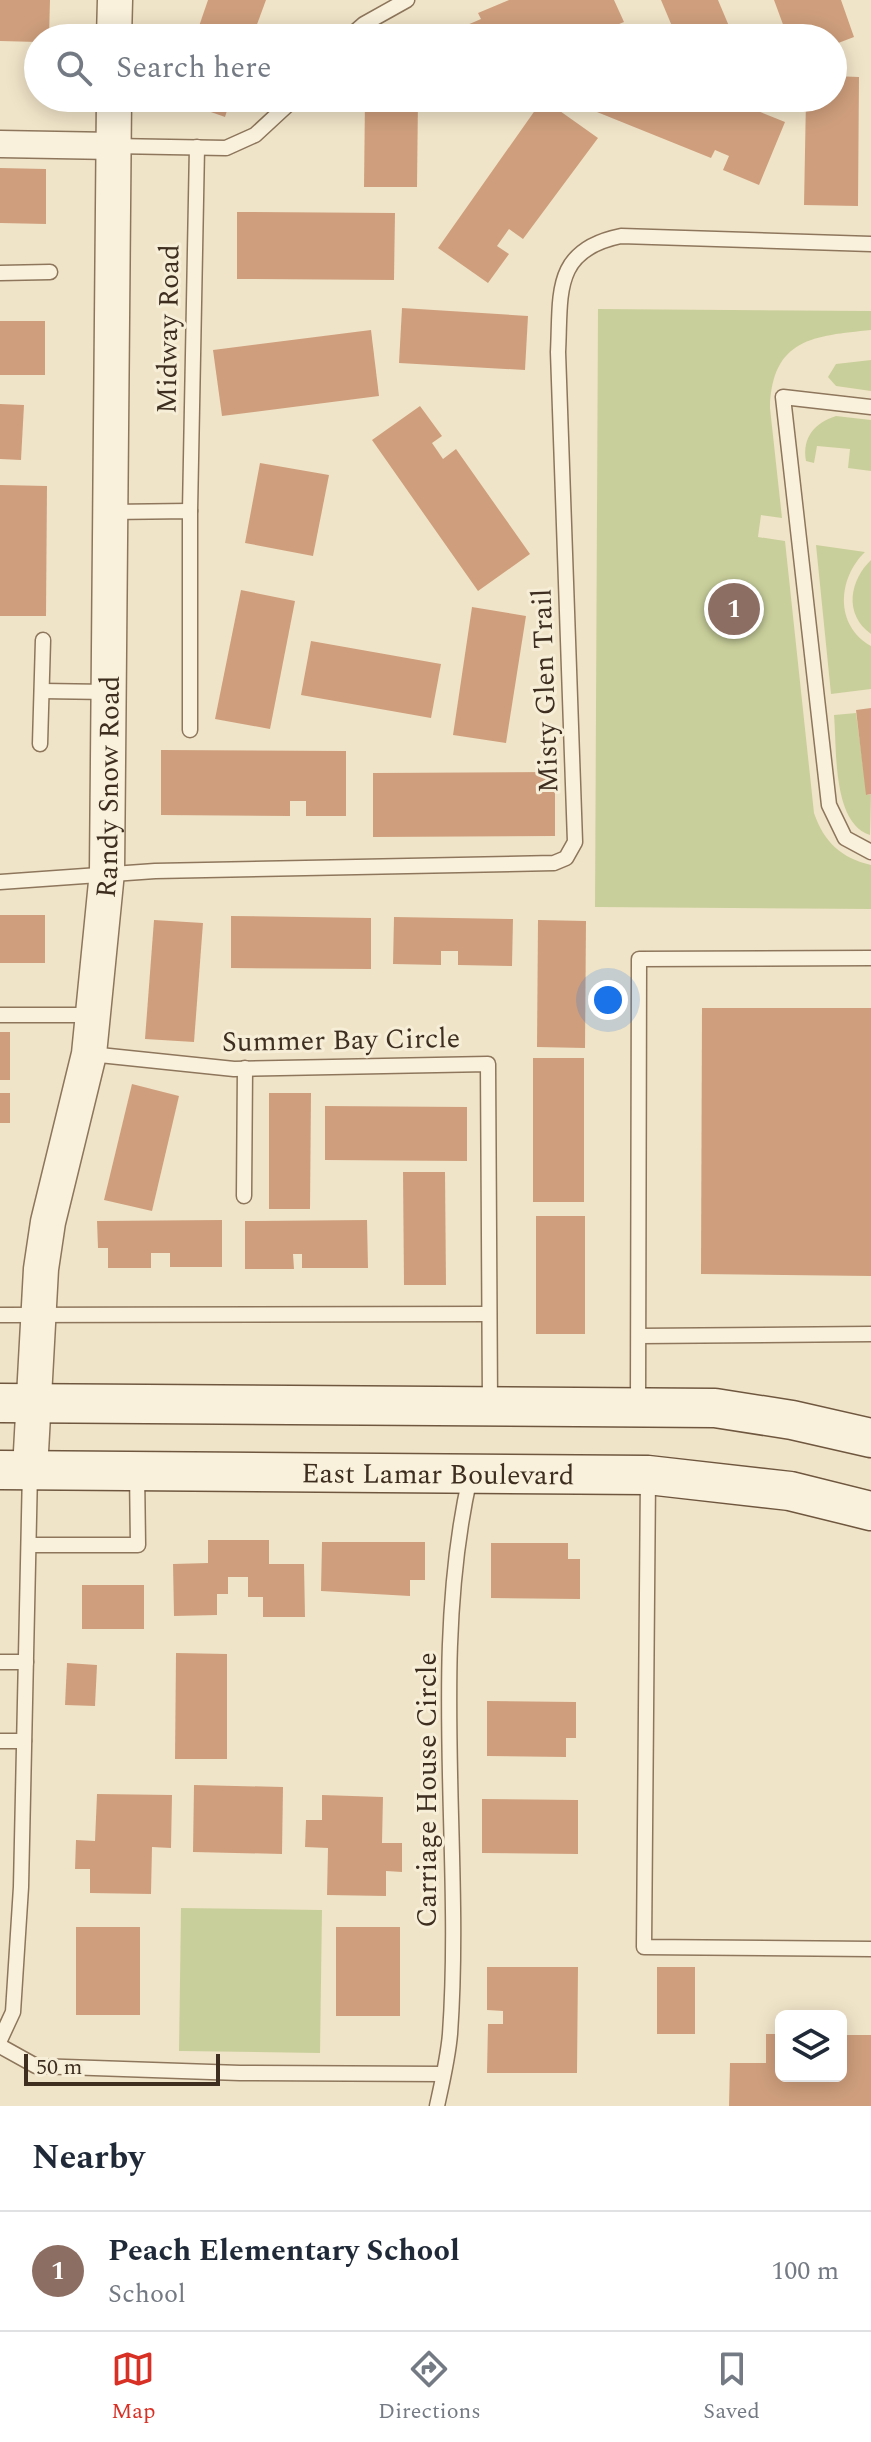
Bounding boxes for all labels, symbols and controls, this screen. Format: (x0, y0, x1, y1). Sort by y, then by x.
search box (24, 24, 847, 112)
text: Search here (116, 45, 272, 91)
icon: search (52, 46, 96, 90)
street label: Midway Road (146, 244, 191, 414)
pin: 1 (708, 579, 760, 639)
street label: Misty Glen Trail (520, 588, 571, 794)
street label: Randy Snow Road (85, 675, 132, 900)
your location (588, 980, 628, 1020)
street label: Summer Bay Circle (222, 1017, 461, 1064)
street label: East Lamar Boulevard (301, 1452, 575, 1497)
street label: Carriage House Circle (406, 1652, 449, 1928)
map controls (775, 2010, 847, 2082)
button: layers (775, 2010, 847, 2082)
scale bar (24, 2050, 220, 2086)
text: 50 m (36, 2051, 82, 2084)
text: Nearby (32, 2132, 145, 2184)
text: Peach Elementary School (108, 2228, 460, 2274)
text: 1 (51, 2251, 65, 2291)
text: 100 m (771, 2251, 839, 2291)
text: School (108, 2274, 186, 2314)
tab: Map (111, 2347, 156, 2428)
tab: Directions (378, 2347, 481, 2428)
tab: Saved (703, 2347, 760, 2428)

